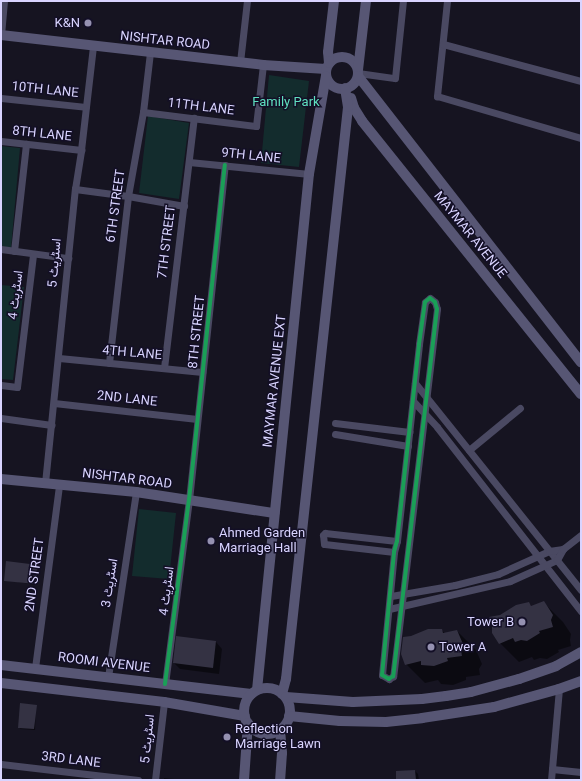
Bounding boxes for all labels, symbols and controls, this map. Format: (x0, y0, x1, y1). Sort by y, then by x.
place label: K&N (54, 15, 80, 31)
marker: K&N (83, 18, 93, 28)
street label: NISHTAR ROAD (119, 29, 211, 53)
street label: 10TH LANE (11, 79, 79, 101)
park label: Family Park (252, 94, 320, 110)
street label: 11TH LANE (167, 95, 235, 119)
street label: 8TH LANE (11, 123, 73, 145)
street label: 9TH LANE (220, 145, 282, 167)
street label: 6TH STREET (103, 168, 129, 244)
street label: MAYMAR AVENUE (430, 189, 510, 281)
street label: 7TH STREET (155, 204, 179, 280)
street label: اسٹریٹ 5 (45, 238, 65, 288)
street label: اسٹریٹ 4 (5, 270, 27, 320)
street label: 8TH STREET (185, 295, 209, 369)
street label: MAYMAR AVENUE EXT (260, 314, 290, 448)
street label: 4TH LANE (102, 343, 162, 363)
street label: 2ND LANE (96, 388, 158, 410)
street label: NISHTAR ROAD (81, 466, 173, 492)
place label: Ahmed Garden Marriage Hall (219, 526, 305, 557)
marker: Ahmed Garden Marriage Hall (206, 536, 216, 546)
street label: 2ND STREET (22, 537, 48, 613)
street label: اسٹریٹ 3 (98, 557, 122, 609)
street label: اسٹریٹ 4 (156, 566, 178, 616)
place label: Tower B (467, 614, 514, 630)
marker: Tower B (517, 617, 527, 627)
place label: Tower A (439, 639, 486, 655)
marker: Tower A (426, 642, 436, 652)
street label: ROOMI AVENUE (57, 650, 151, 676)
street label: اسٹریٹ 5 (138, 714, 158, 764)
place label: Reflection Marriage Lawn (235, 722, 321, 753)
marker: Reflection Marriage Lawn (222, 732, 232, 742)
street label: 3RD LANE (41, 749, 101, 771)

